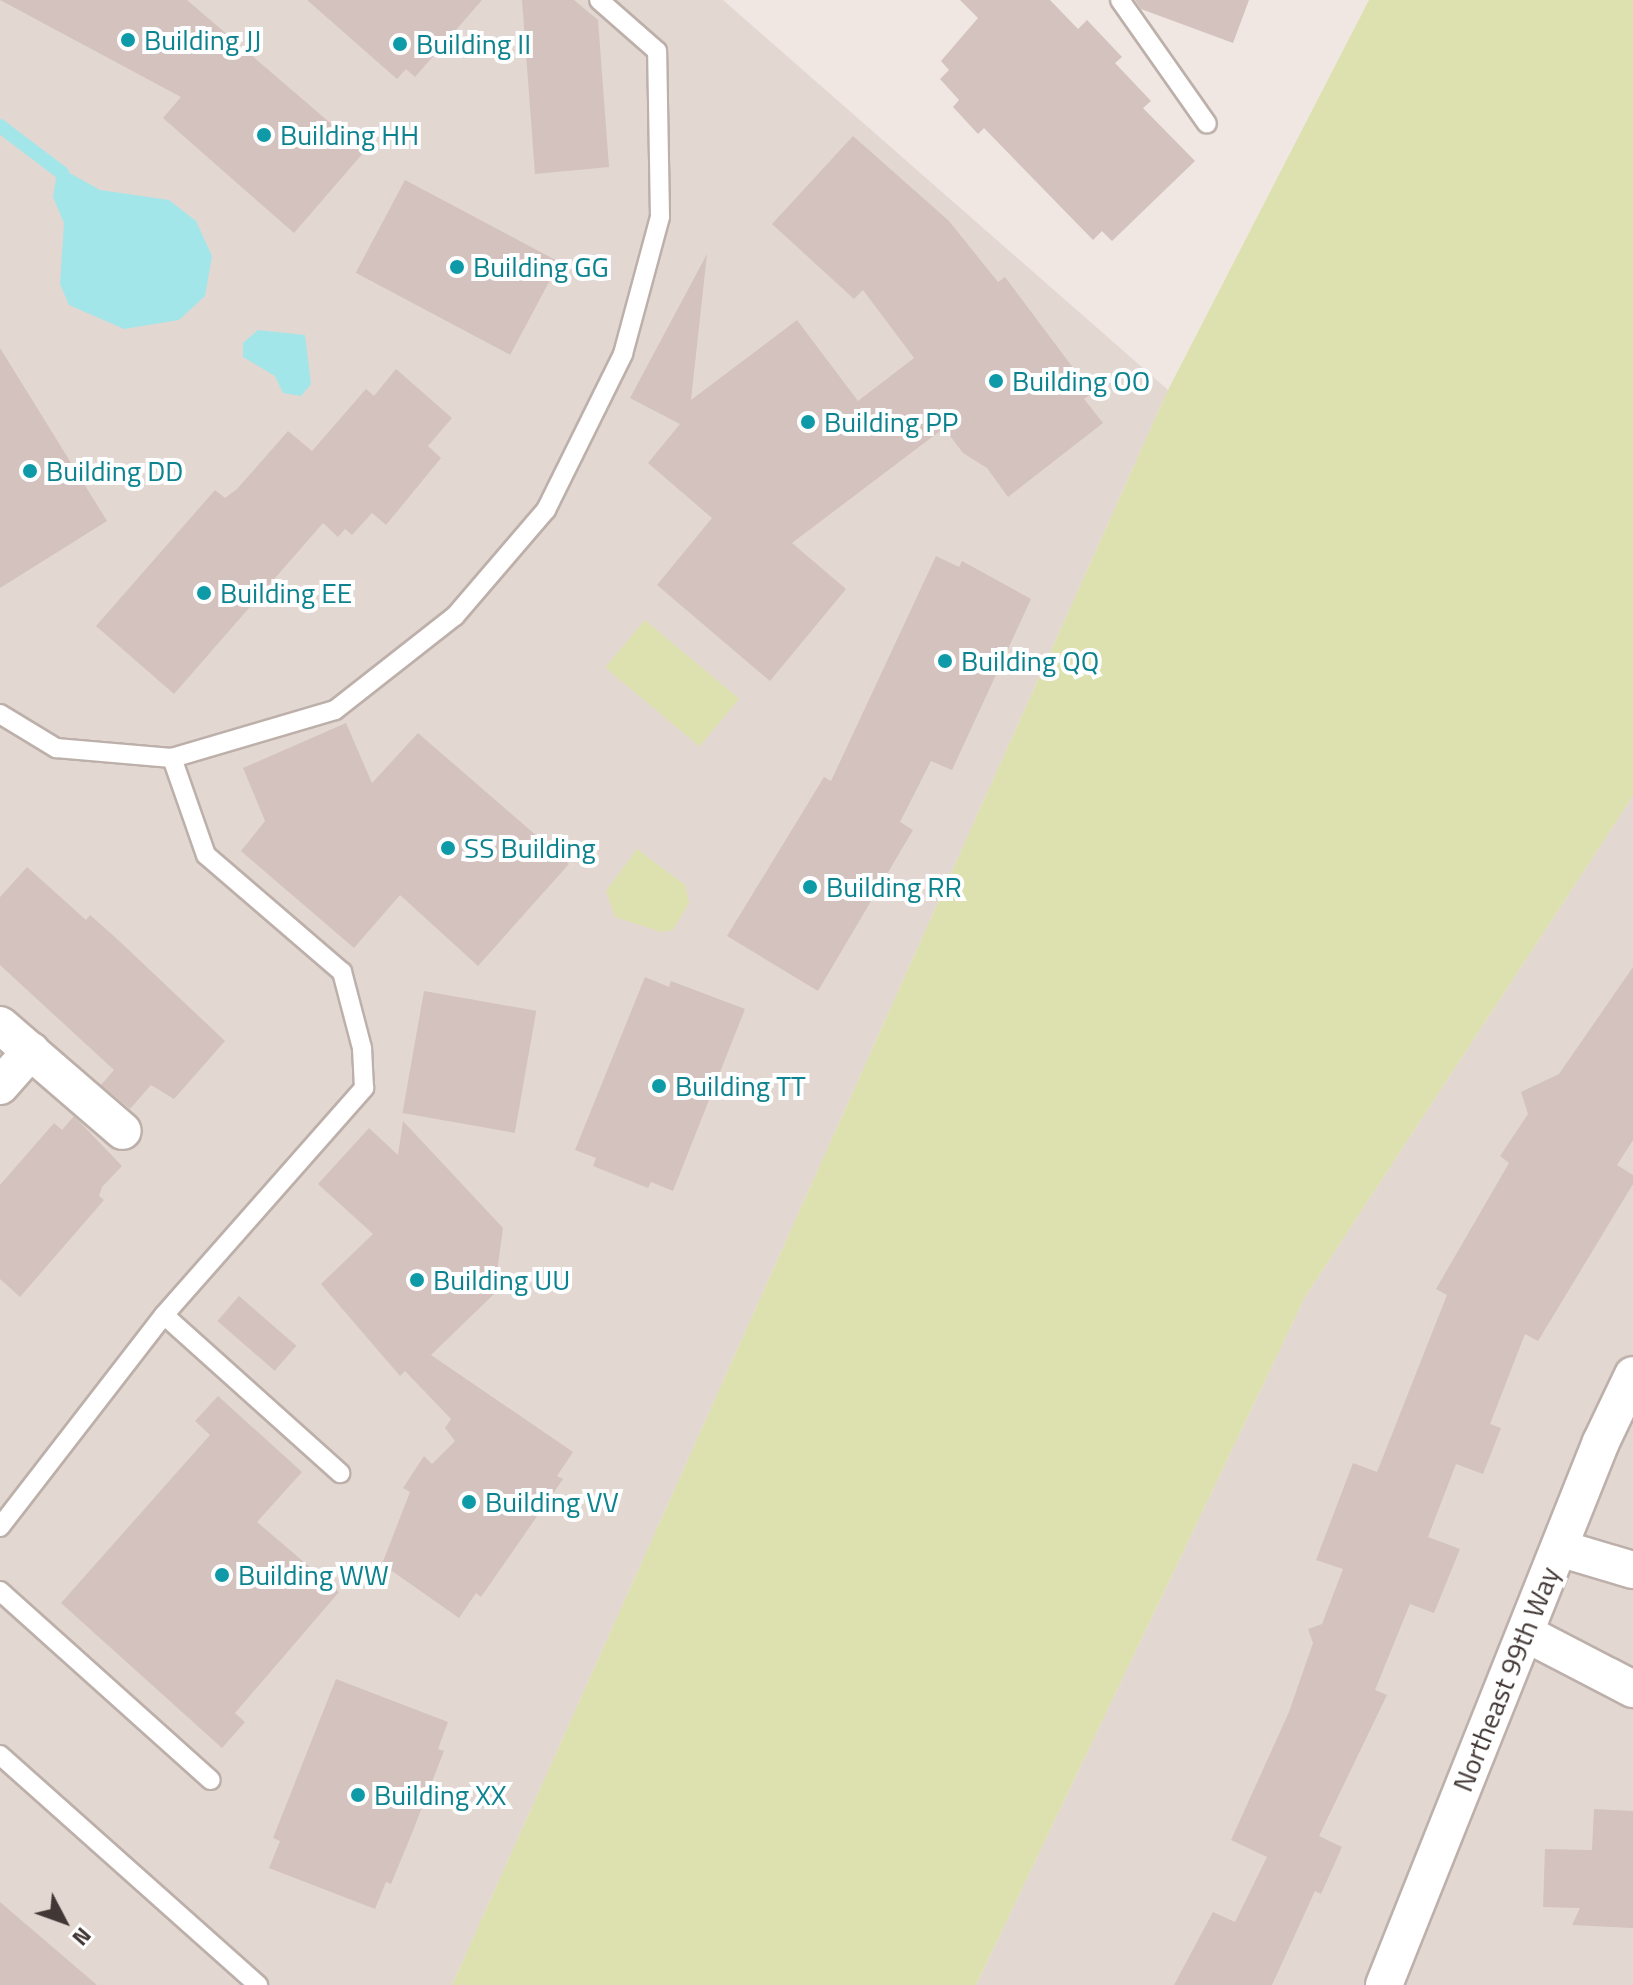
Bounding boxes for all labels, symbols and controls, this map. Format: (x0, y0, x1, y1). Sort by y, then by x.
place label: Building JJ (144, 23, 261, 57)
place label: Building II (416, 27, 531, 61)
marker: Building JJ (119, 31, 137, 49)
marker: Building II (391, 35, 409, 53)
place label: Building HH (280, 118, 419, 152)
marker: Building HH (255, 126, 273, 144)
place label: Building GG (473, 250, 609, 284)
marker: Building GG (448, 258, 466, 276)
place label: Building OO (1012, 364, 1150, 398)
marker: Building OO (987, 372, 1005, 390)
place label: Building PP (824, 405, 958, 439)
marker: Building PP (799, 413, 817, 431)
place label: Building DD (46, 454, 183, 488)
marker: Building DD (21, 462, 39, 480)
place label: Building EE (220, 576, 352, 610)
marker: Building EE (195, 584, 213, 602)
place label: Building QQ (961, 644, 1099, 678)
marker: Building QQ (936, 652, 954, 670)
place label: SS Building (464, 831, 596, 865)
marker: SS Building (439, 839, 457, 857)
place label: Building RR (826, 870, 962, 904)
marker: Building RR (801, 878, 819, 896)
place label: Building TT (675, 1069, 806, 1103)
marker: Building TT (650, 1077, 668, 1095)
place label: Building UU (433, 1263, 570, 1297)
marker: Building UU (408, 1271, 426, 1289)
place label: Building VV (485, 1485, 619, 1519)
marker: Building VV (460, 1493, 478, 1511)
place label: Building WW (238, 1558, 389, 1592)
street label: Northeast 99th Way (1446, 1562, 1566, 1796)
marker: Building WW (213, 1566, 231, 1584)
place label: Building XX (374, 1778, 506, 1812)
marker: Building XX (349, 1786, 367, 1804)
north arrow (24, 1881, 104, 1961)
text: N (64, 1920, 100, 1954)

